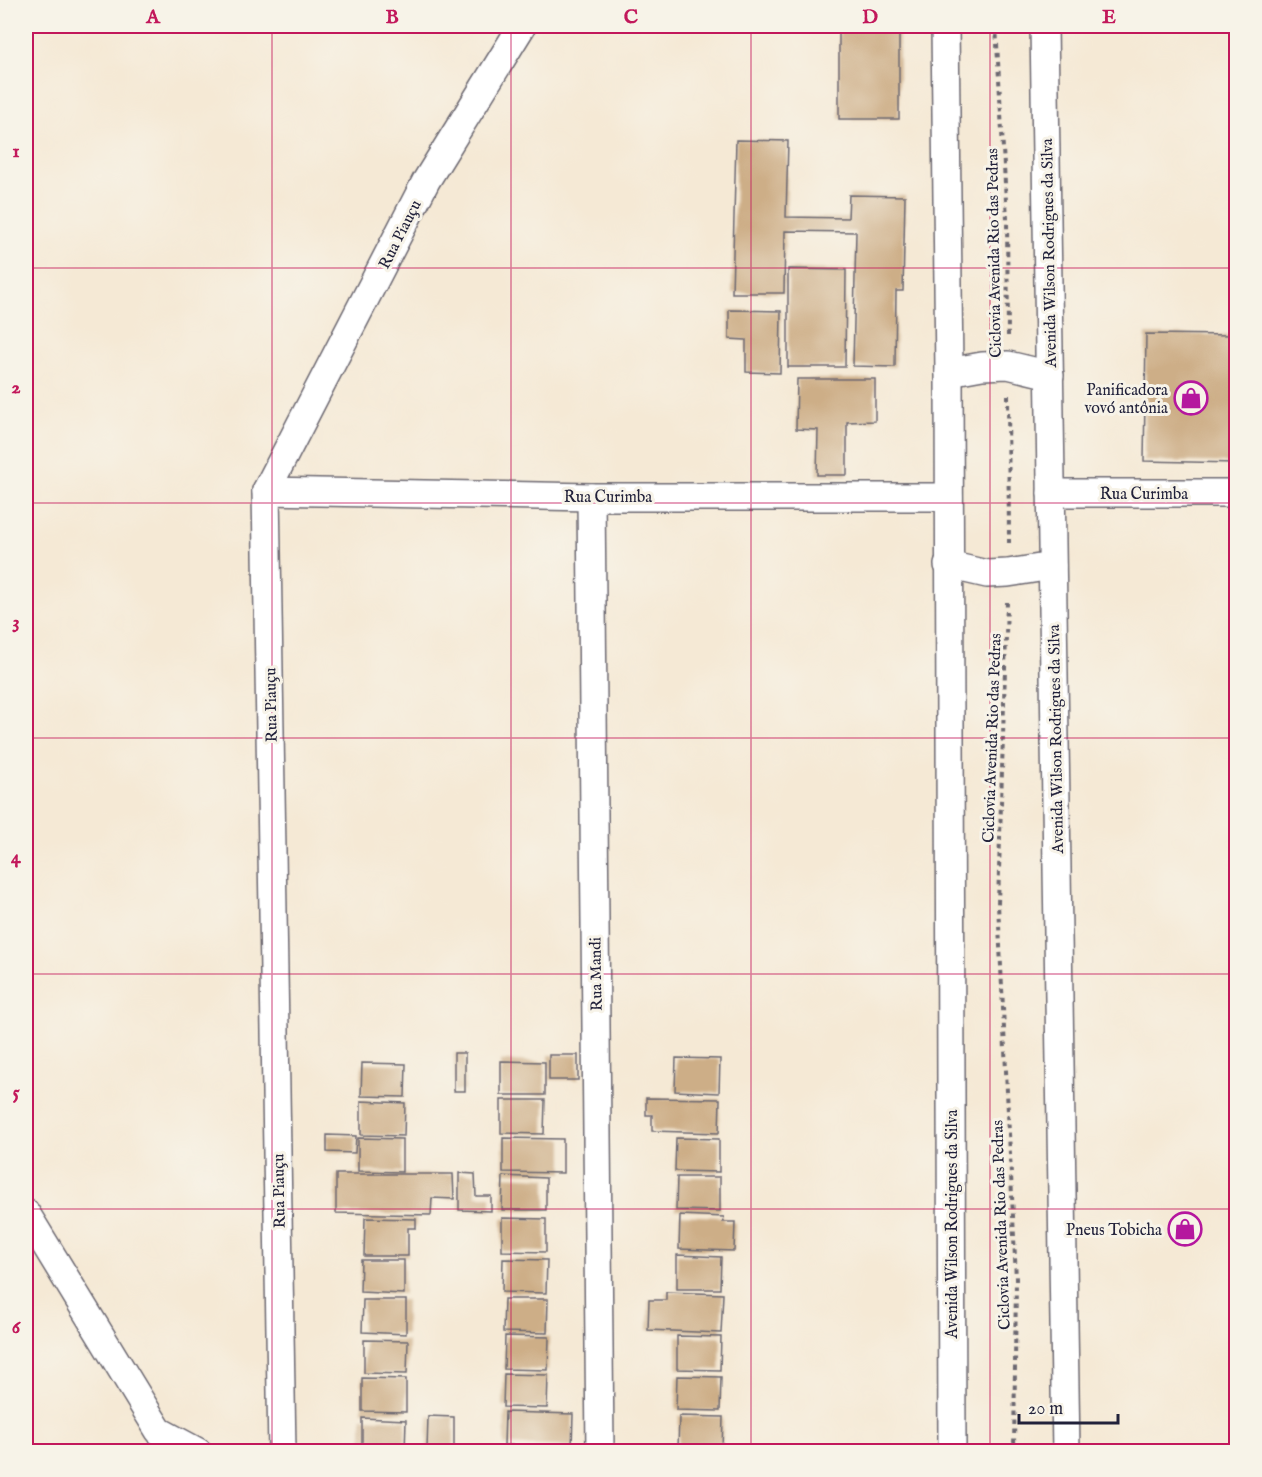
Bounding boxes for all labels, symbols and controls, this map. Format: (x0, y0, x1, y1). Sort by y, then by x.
text: A (145, 5, 161, 30)
text: B (385, 5, 399, 30)
text: C (624, 5, 638, 30)
text: D (862, 5, 878, 30)
text: E (1102, 5, 1116, 30)
street label: Avenida Wilson Rodrigues da Silva (1038, 138, 1062, 369)
text: 1 (12, 139, 20, 164)
street label: Ciclovia Avenida Rio das Pedras (983, 148, 1007, 358)
street label: Rua Piauçu (375, 197, 427, 273)
text: 2 (11, 375, 21, 400)
shop icon: Panificadora vovó antônia (1173, 380, 1209, 416)
place label: Panificadora vovó antônia (1084, 381, 1168, 419)
street label: Rua Curimba (1100, 485, 1188, 505)
street label: Rua Curimba (564, 488, 652, 508)
text: 3 (12, 610, 20, 635)
street label: Avenida Wilson Rodrigues da Silva (1045, 624, 1069, 855)
street label: Ciclovia Avenida Rio das Pedras (979, 633, 1007, 843)
street label: Rua Piauçu (261, 667, 283, 742)
text: 4 (11, 845, 22, 870)
street label: Rua Mandi (586, 937, 608, 1011)
text: 5 (12, 1080, 20, 1105)
street label: Avenida Wilson Rodrigues da Silva (943, 1109, 963, 1340)
street label: Ciclovia Avenida Rio das Pedras (988, 1119, 1016, 1330)
street label: Rua Piauçu (269, 1153, 291, 1228)
shop icon: Pneus Tobicha (1167, 1211, 1203, 1247)
place label: Pneus Tobicha (1066, 1221, 1162, 1241)
text: 6 (12, 1315, 22, 1340)
scale bar (1019, 1387, 1118, 1425)
text: 20 m (1028, 1398, 1063, 1421)

